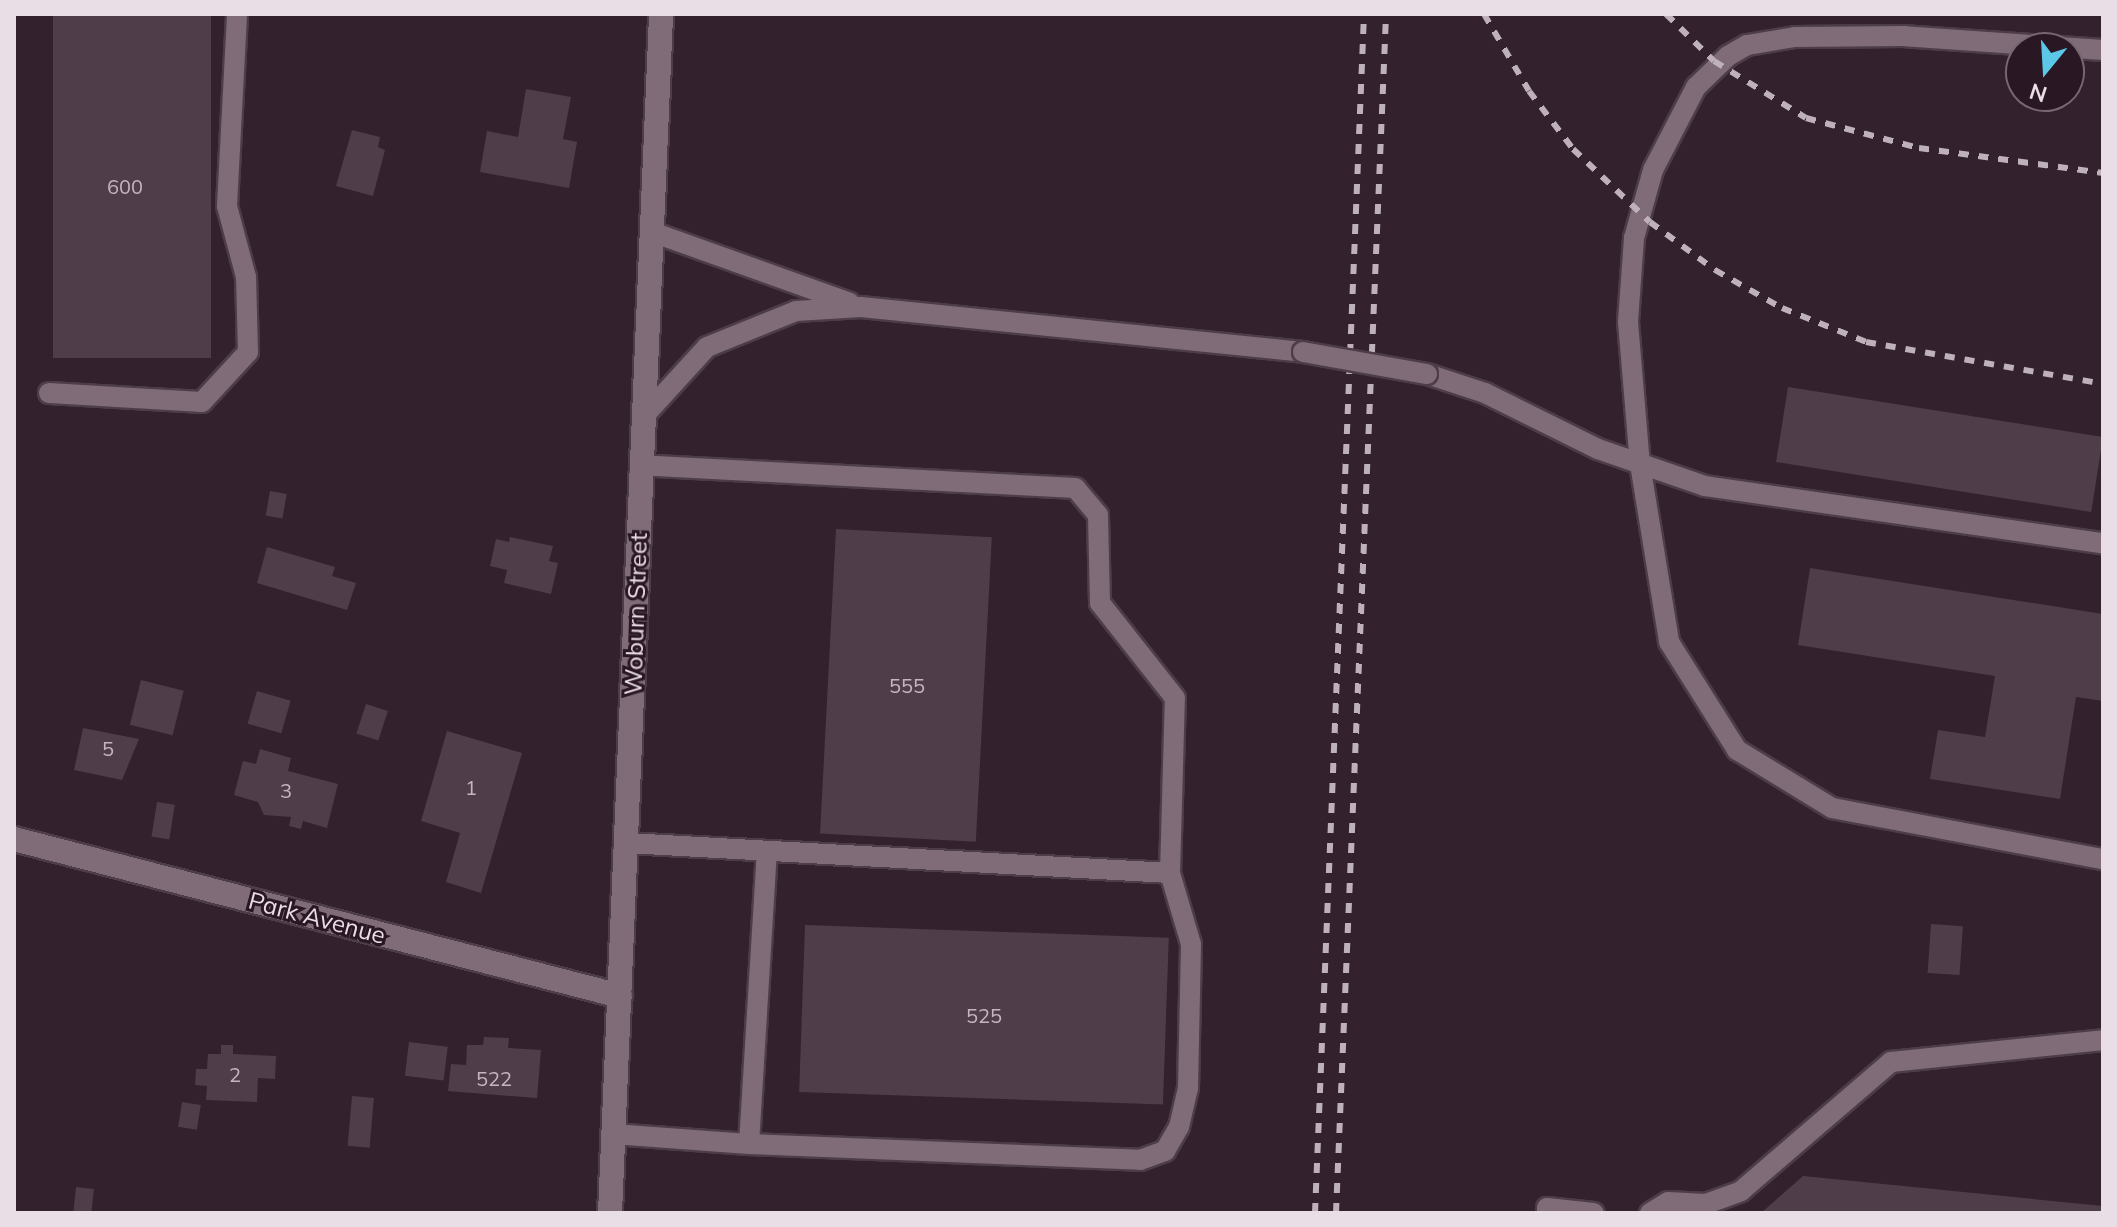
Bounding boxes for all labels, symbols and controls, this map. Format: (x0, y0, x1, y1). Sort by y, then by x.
north arrow (2005, 32, 2085, 112)
text: N (2026, 77, 2050, 109)
house number: 600 (107, 174, 143, 198)
street label: Woburn Street (619, 532, 653, 696)
house number: 555 (889, 673, 925, 697)
house number: 5 (102, 736, 114, 760)
house number: 1 (465, 775, 477, 799)
house number: 3 (280, 778, 292, 802)
street label: Park Avenue (245, 886, 389, 950)
house number: 525 (966, 1003, 1002, 1027)
house number: 2 (229, 1062, 241, 1086)
house number: 522 (476, 1066, 512, 1090)

